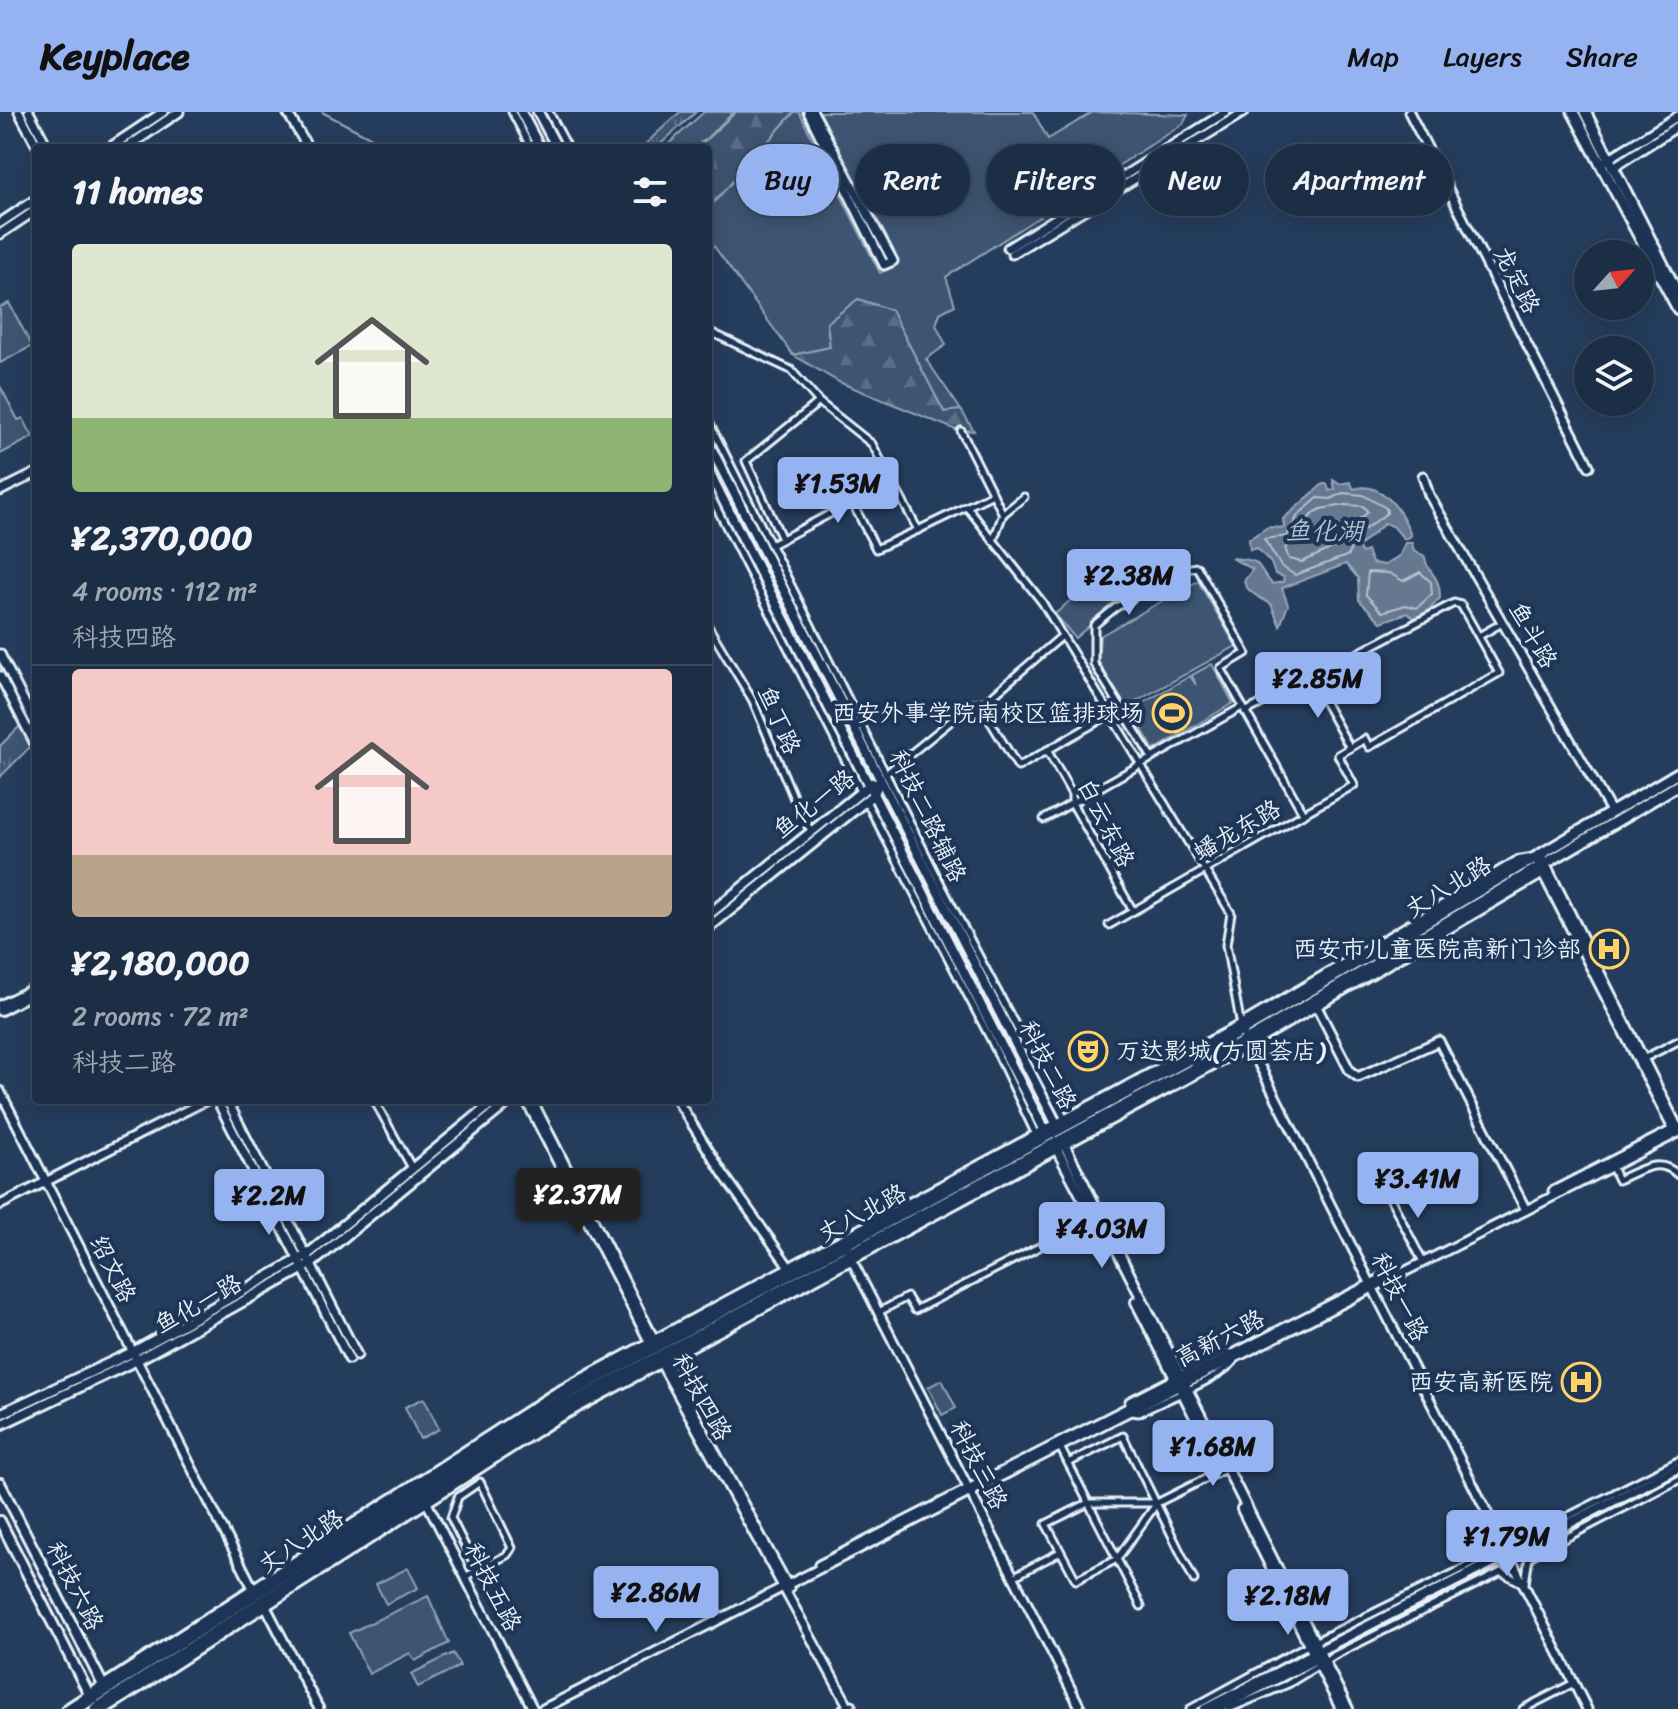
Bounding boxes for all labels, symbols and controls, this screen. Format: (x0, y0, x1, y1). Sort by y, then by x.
text: Keyplace (40, 23, 190, 90)
text: Map (1347, 32, 1399, 81)
text: Layers (1443, 32, 1522, 81)
text: Share (1566, 32, 1638, 81)
chip: Buy (736, 144, 839, 216)
chip: Rent (855, 144, 970, 216)
chip: Filters (986, 144, 1124, 216)
chip: New (1140, 144, 1249, 216)
chip: Apartment (1265, 144, 1453, 216)
text: 11 homes (72, 162, 203, 222)
icon: filters (628, 170, 672, 214)
street label: 龙定路 (1482, 238, 1552, 322)
north arrow (1574, 240, 1654, 320)
map controls (1574, 240, 1654, 416)
icon: home (300, 296, 444, 440)
button: layers (1574, 336, 1654, 416)
pin: ¥1.53M (773, 457, 903, 525)
text: ¥1.53M (796, 460, 880, 506)
text: ¥2,370,000 (72, 508, 253, 568)
water label: 鱼化湖 (1285, 508, 1366, 554)
pin: ¥2.38M (1064, 549, 1194, 617)
text: ¥2.38M (1085, 552, 1173, 598)
text: 4 rooms · 112 m² (72, 568, 257, 614)
street label: 鱼斗路 (1497, 593, 1569, 677)
text: 科技四路 (72, 614, 176, 660)
pin: ¥2.85M (1253, 652, 1383, 720)
text: ¥2.85M (1273, 655, 1363, 701)
street label: 鱼丁路 (745, 679, 813, 761)
place label: 西安外事学院南校区篮排球场 (832, 692, 1144, 734)
sports icon: 西安外事学院南校区篮排球场 (1151, 692, 1193, 734)
icon: home (300, 721, 444, 865)
street label: 科技二路辅路 (878, 742, 978, 890)
street label: 鱼化一路 (763, 758, 865, 850)
street label: 白云东路 (1065, 771, 1147, 875)
street label: 蟠龙东路 (1185, 788, 1289, 872)
street label: 丈八北路 (1396, 844, 1500, 930)
place label: 西安市儿童医院高新门诊部 (1293, 928, 1581, 970)
hospital icon: 西安市儿童医院高新门诊部 (1588, 928, 1630, 970)
text: ¥2,180,000 (72, 933, 250, 993)
text: 2 rooms · 72 m² (72, 993, 249, 1039)
street label: 科技二路 (1007, 1013, 1089, 1117)
theatre icon: 万达影城(方圆荟店) (1067, 1030, 1109, 1072)
place label: 万达影城(方圆荟店) (1116, 1030, 1326, 1072)
text: 科技二路 (72, 1039, 176, 1085)
pin: ¥3.41M (1353, 1152, 1483, 1220)
text: ¥3.41M (1375, 1155, 1461, 1201)
pin: ¥2.37M (513, 1168, 643, 1236)
pin: ¥2.2M (213, 1169, 325, 1237)
text: ¥2.37M (534, 1171, 622, 1217)
text: ¥2.2M (232, 1172, 306, 1218)
street label: 丈八北路 (810, 1172, 914, 1254)
pin: ¥4.03M (1037, 1202, 1167, 1270)
text: ¥4.03M (1057, 1205, 1147, 1251)
street label: 绍文路 (78, 1227, 148, 1311)
street label: 科技一路 (1359, 1245, 1441, 1349)
street label: 鱼化一路 (146, 1262, 250, 1346)
street label: 高新六路 (1168, 1297, 1272, 1379)
street label: 科技四路 (660, 1345, 744, 1449)
place label: 西安高新医院 (1409, 1361, 1553, 1403)
hospital icon: 西安高新医院 (1560, 1361, 1602, 1403)
street label: 科技三路 (938, 1413, 1020, 1517)
pin: ¥1.68M (1148, 1420, 1278, 1488)
text: ¥1.68M (1170, 1423, 1256, 1469)
street label: 丈八北路 (249, 1497, 353, 1585)
pin: ¥1.79M (1442, 1510, 1572, 1578)
text: ¥1.79M (1464, 1513, 1550, 1559)
street label: 科技六路 (34, 1534, 116, 1638)
street label: 科技五路 (452, 1535, 534, 1639)
pin: ¥2.86M (591, 1566, 721, 1634)
text: ¥2.86M (612, 1569, 700, 1615)
pin: ¥2.18M (1223, 1569, 1353, 1637)
text: ¥2.18M (1245, 1572, 1331, 1618)

